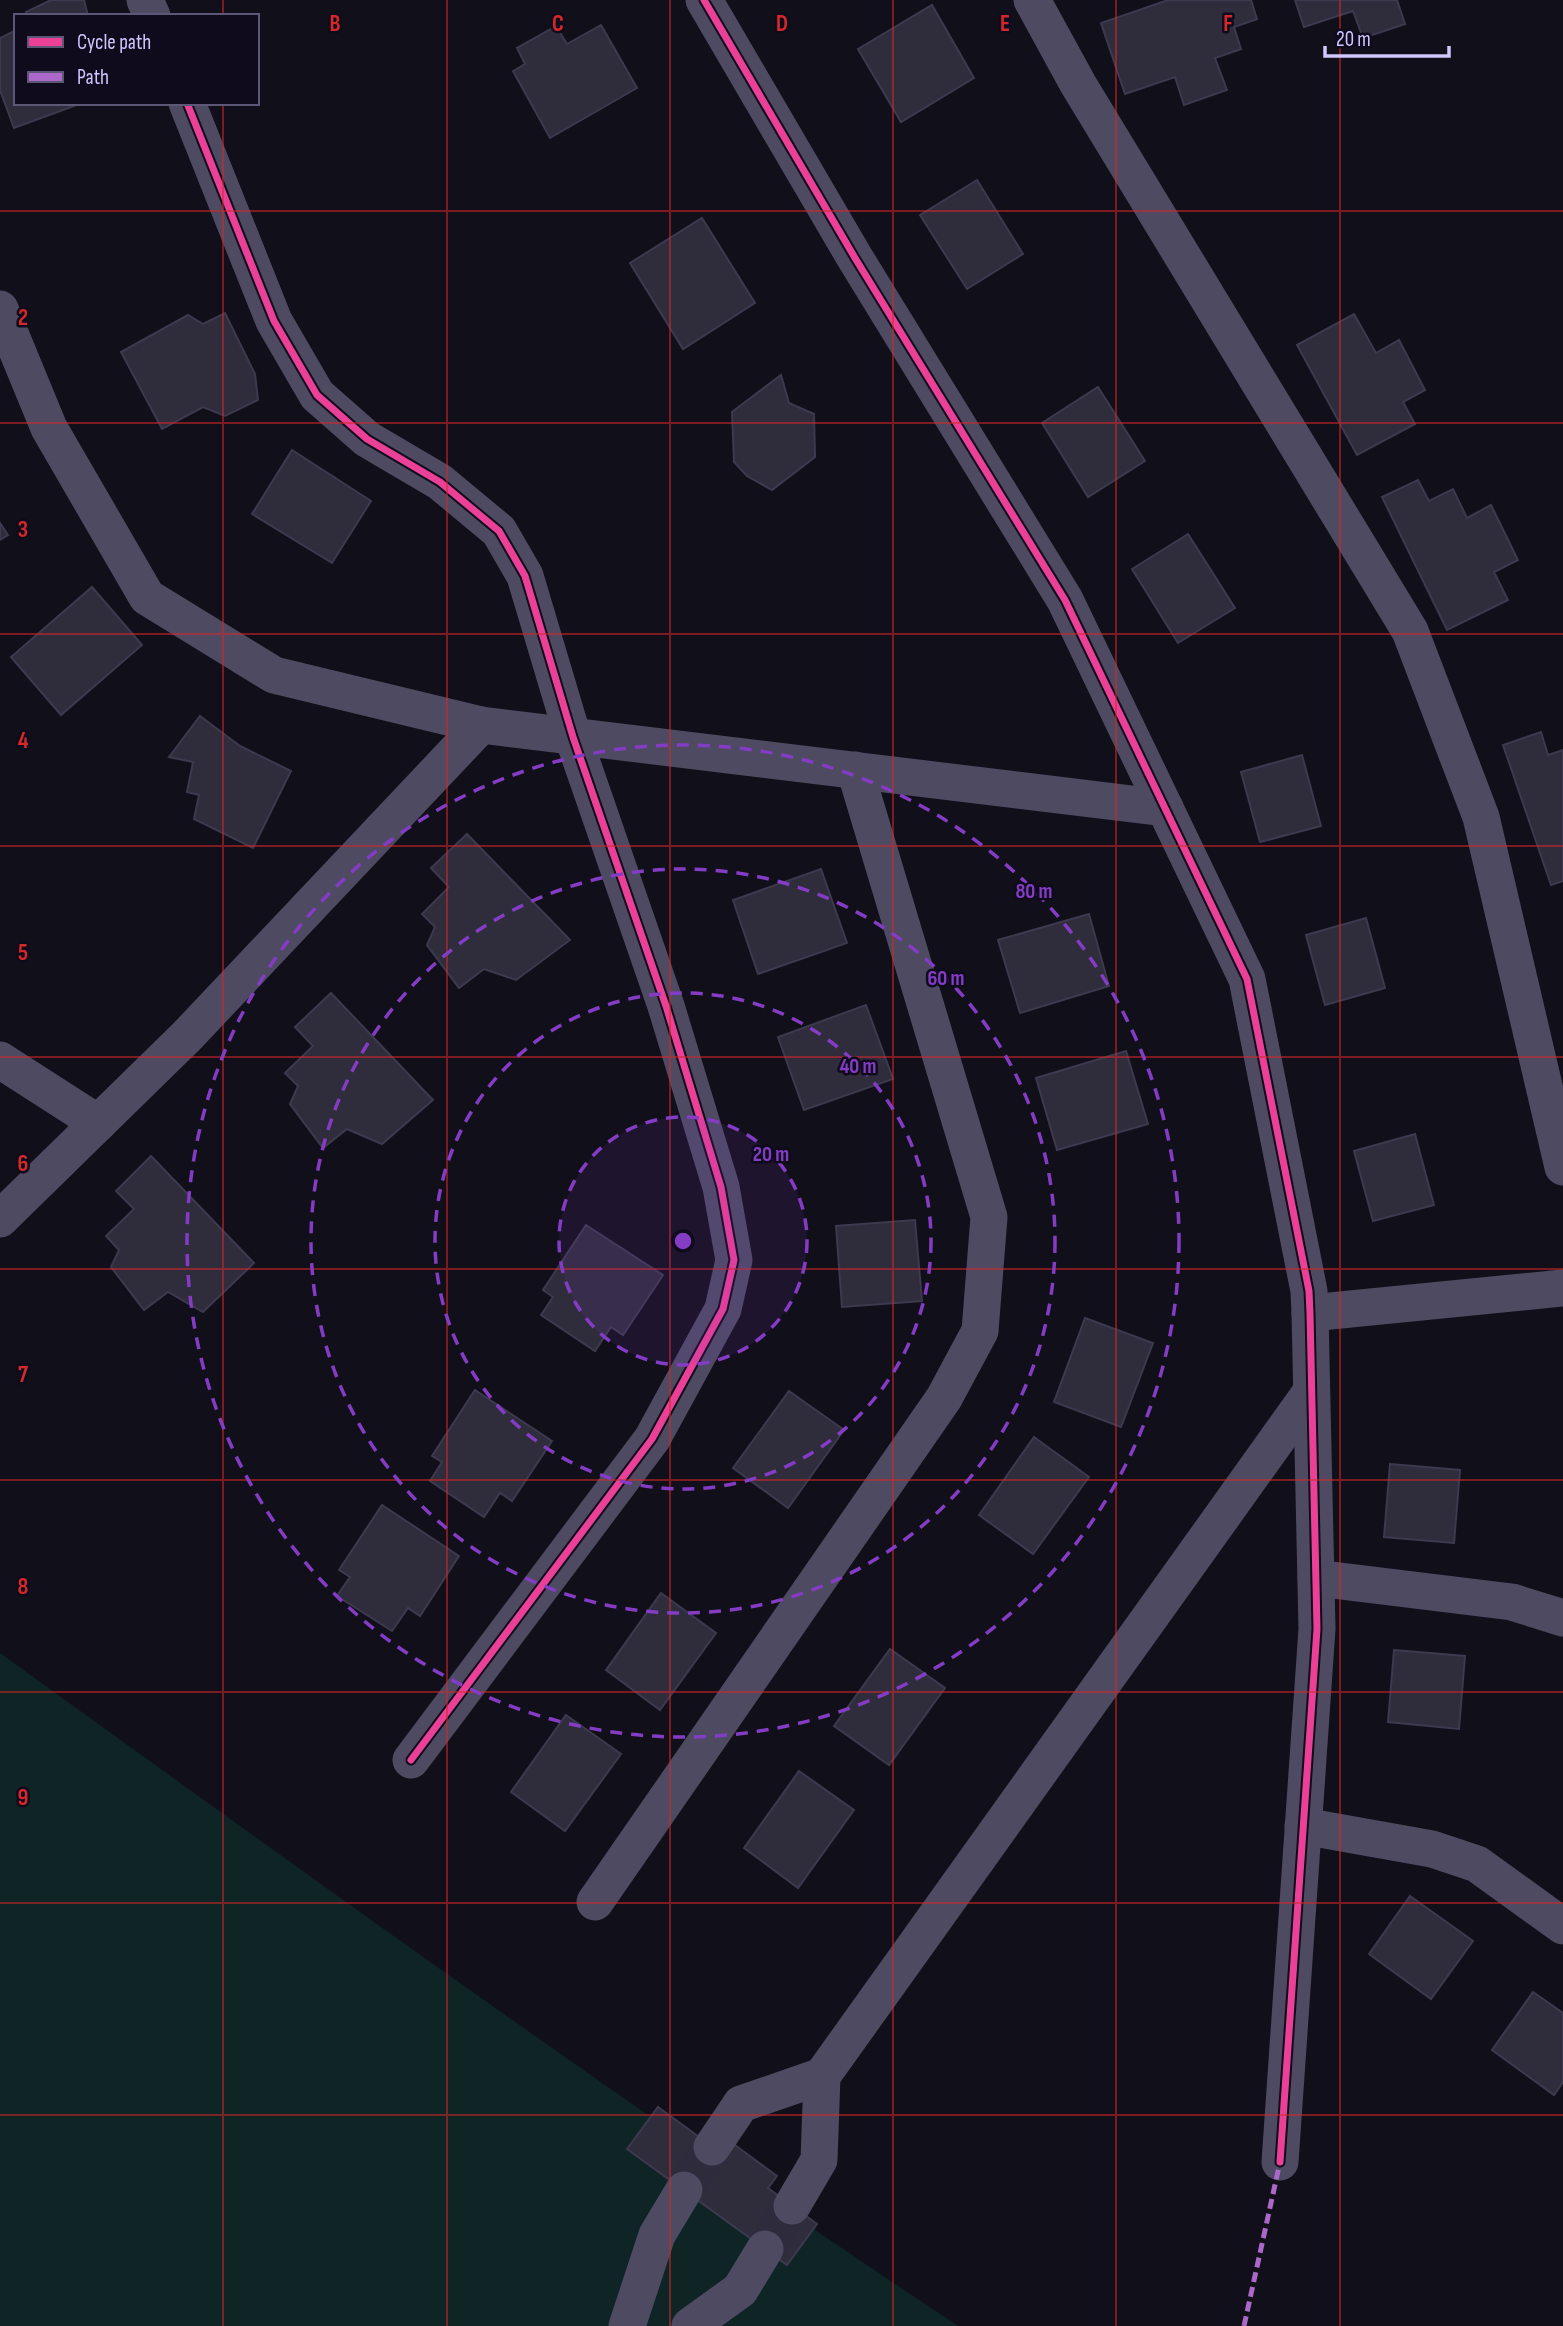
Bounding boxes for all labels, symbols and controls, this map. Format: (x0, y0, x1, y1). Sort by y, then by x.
text: B (330, 10, 341, 38)
text: C (552, 10, 564, 38)
text: D (776, 10, 788, 38)
text: E (1000, 10, 1010, 38)
text: F (1223, 10, 1233, 38)
legend (14, 14, 259, 105)
scale bar (1325, 14, 1449, 58)
text: 20 m (1336, 27, 1371, 52)
text: Cycle path (77, 30, 151, 55)
text: Path (77, 65, 109, 90)
text: 2 (18, 304, 28, 332)
text: 3 (18, 516, 28, 544)
text: 4 (18, 727, 29, 755)
text: 80 m (1015, 879, 1053, 904)
text: 5 (18, 939, 28, 967)
text: 60 m (927, 966, 965, 991)
text: 40 m (840, 1054, 876, 1079)
text: 20 m (753, 1142, 789, 1167)
text: 6 (18, 1150, 28, 1178)
centre of rings (671, 1229, 695, 1253)
text: 7 (18, 1361, 28, 1389)
text: 8 (18, 1573, 29, 1601)
text: 9 (18, 1784, 28, 1812)

